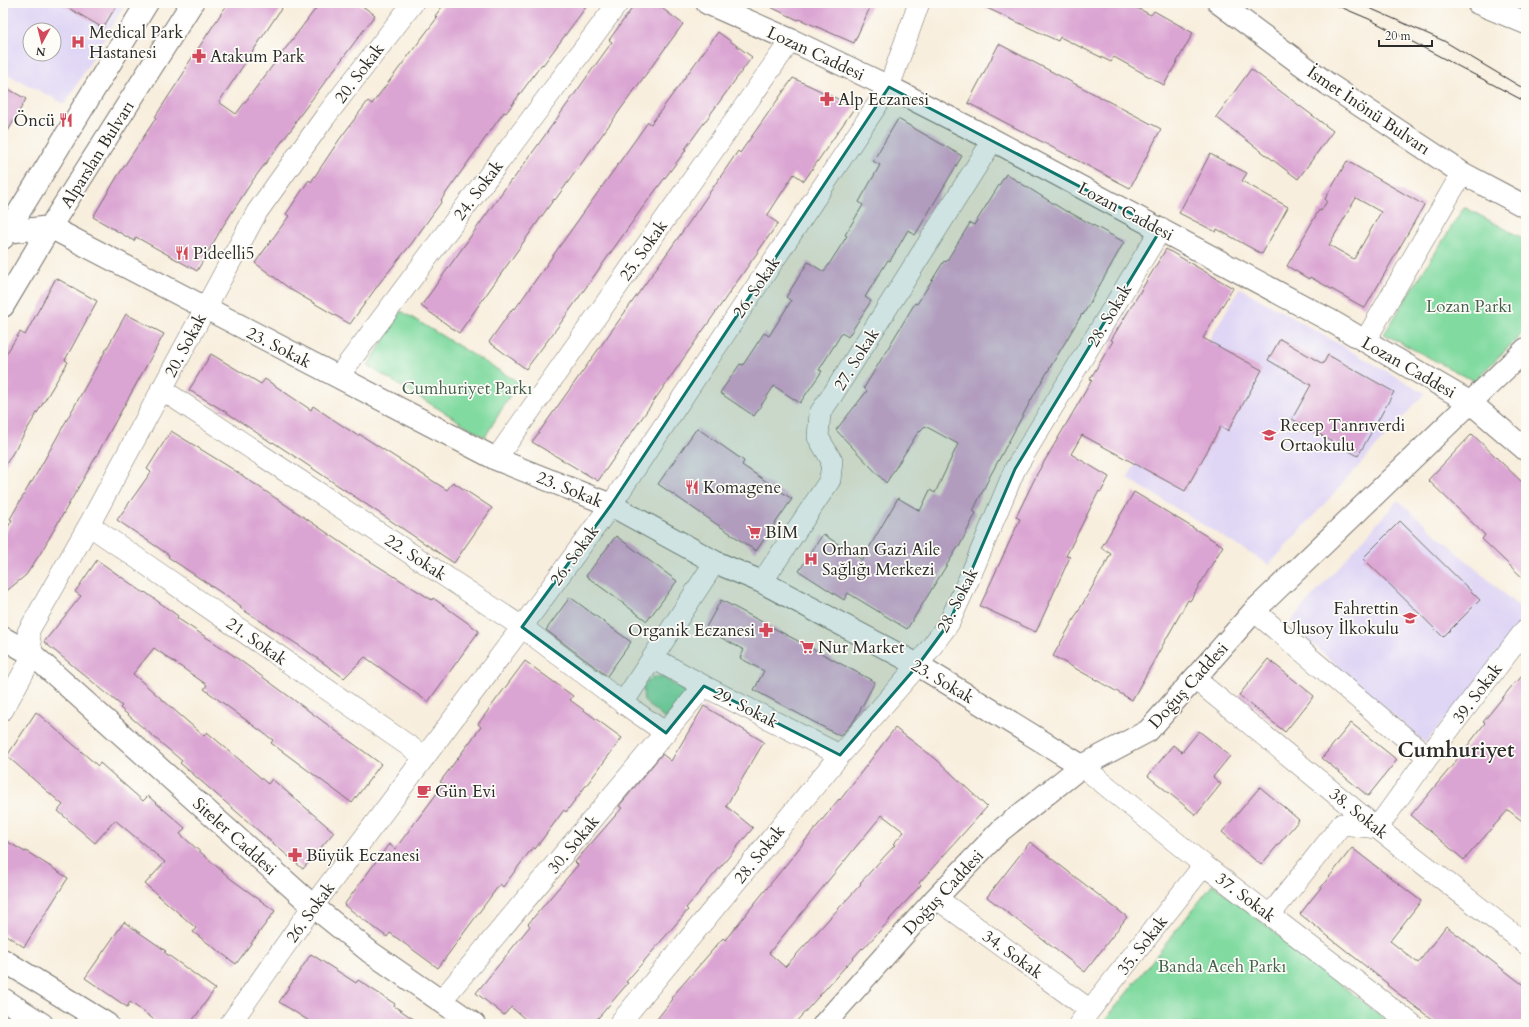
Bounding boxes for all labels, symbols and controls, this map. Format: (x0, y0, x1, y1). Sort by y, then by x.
place label: Medical Park Hastanesi (89, 21, 184, 64)
street label: Lozan Caddesi (763, 21, 869, 86)
north arrow (22, 22, 62, 62)
scale bar (1379, 22, 1432, 48)
text: 20 m (1385, 28, 1412, 44)
hospital icon: Medical Park Hastanesi (70, 34, 86, 50)
street label: 20. Sokak (329, 38, 390, 108)
text: N (35, 43, 46, 59)
place label: Atakum Park (210, 45, 306, 68)
pharmacy icon: Atakum Park (191, 48, 207, 64)
street label: İsmet İnönü Bulvarı (1303, 61, 1435, 160)
place label: Alp Eczanesi (838, 88, 929, 111)
pharmacy icon: Alp Eczanesi (819, 91, 835, 107)
street label: Alparslan Bulvarı (55, 96, 140, 212)
place label: Öncü (14, 109, 55, 132)
restaurant icon: Öncü (58, 112, 74, 128)
street label: 24. Sokak (448, 155, 509, 225)
street label: Lozan Caddesi (1074, 177, 1178, 246)
street label: 25. Sokak (614, 214, 673, 285)
place label: Pideelli5 (193, 242, 254, 265)
restaurant icon: Pideelli5 (174, 245, 190, 261)
street label: 26. Sokak (727, 251, 786, 323)
street label: 28. Sokak (1082, 279, 1138, 351)
park label: Lozan Parkı (1426, 295, 1512, 318)
street label: 20. Sokak (159, 308, 212, 381)
street label: 23. Sokak (243, 321, 316, 374)
street label: 27. Sokak (828, 323, 885, 395)
street label: Lozan Caddesi (1357, 331, 1460, 404)
park label: Cumhuriyet Parkı (402, 377, 532, 400)
place label: Recep Tanrıverdi Ortaokulu (1280, 414, 1406, 457)
school or university icon: Recep Tanrıverdi Ortaokulu (1261, 427, 1277, 443)
street label: 23. Sokak (533, 466, 607, 513)
place label: Komagene (703, 476, 781, 499)
restaurant icon: Komagene (684, 479, 700, 495)
street label: 26. Sokak (545, 520, 605, 590)
place label: BİM (765, 521, 798, 544)
supermarket icon: BİM (746, 524, 762, 540)
street label: 22. Sokak (380, 529, 452, 586)
place label: Orhan Gazi Aile Sağlığı Merkezi (822, 538, 940, 581)
hospital icon: Orhan Gazi Aile Sağlığı Merkezi (803, 551, 819, 567)
street label: 28. Sokak (931, 563, 984, 636)
place label: Fahrettin Ulusoy İlkokulu (1283, 597, 1399, 640)
school or university icon: Fahrettin Ulusoy İlkokulu (1402, 610, 1418, 626)
street label: 21. Sokak (222, 612, 293, 671)
place label: Organik Eczanesi (628, 619, 755, 642)
pharmacy icon: Organik Eczanesi (758, 622, 774, 638)
place label: Nur Market (818, 636, 905, 659)
street label: Doğuş Caddesi (1143, 637, 1233, 733)
supermarket icon: Nur Market (799, 639, 815, 655)
street label: 23. Sokak (907, 654, 979, 710)
street label: 39. Sokak (1447, 658, 1508, 728)
street label: 29. Sokak (710, 681, 783, 734)
district label: Cumhuriyet (1397, 736, 1515, 765)
place label: Gün Evi (435, 780, 496, 803)
cafe icon: Gün Evi (416, 783, 432, 799)
street label: 38. Sokak (1324, 783, 1394, 845)
street label: Siteler Caddesi (188, 792, 282, 880)
street label: 30. Sokak (542, 810, 605, 878)
street label: 28. Sokak (729, 819, 791, 889)
place label: Büyük Eczanesi (306, 844, 420, 867)
street label: Doğuş Caddesi (898, 845, 989, 940)
pharmacy icon: Büyük Eczanesi (287, 847, 303, 863)
street label: 37. Sokak (1211, 867, 1281, 928)
street label: 26. Sokak (281, 877, 341, 947)
street label: 35. Sokak (1112, 910, 1173, 980)
street label: 34. Sokak (978, 925, 1048, 985)
park label: Banda Aceh Parkı (1158, 955, 1286, 978)

